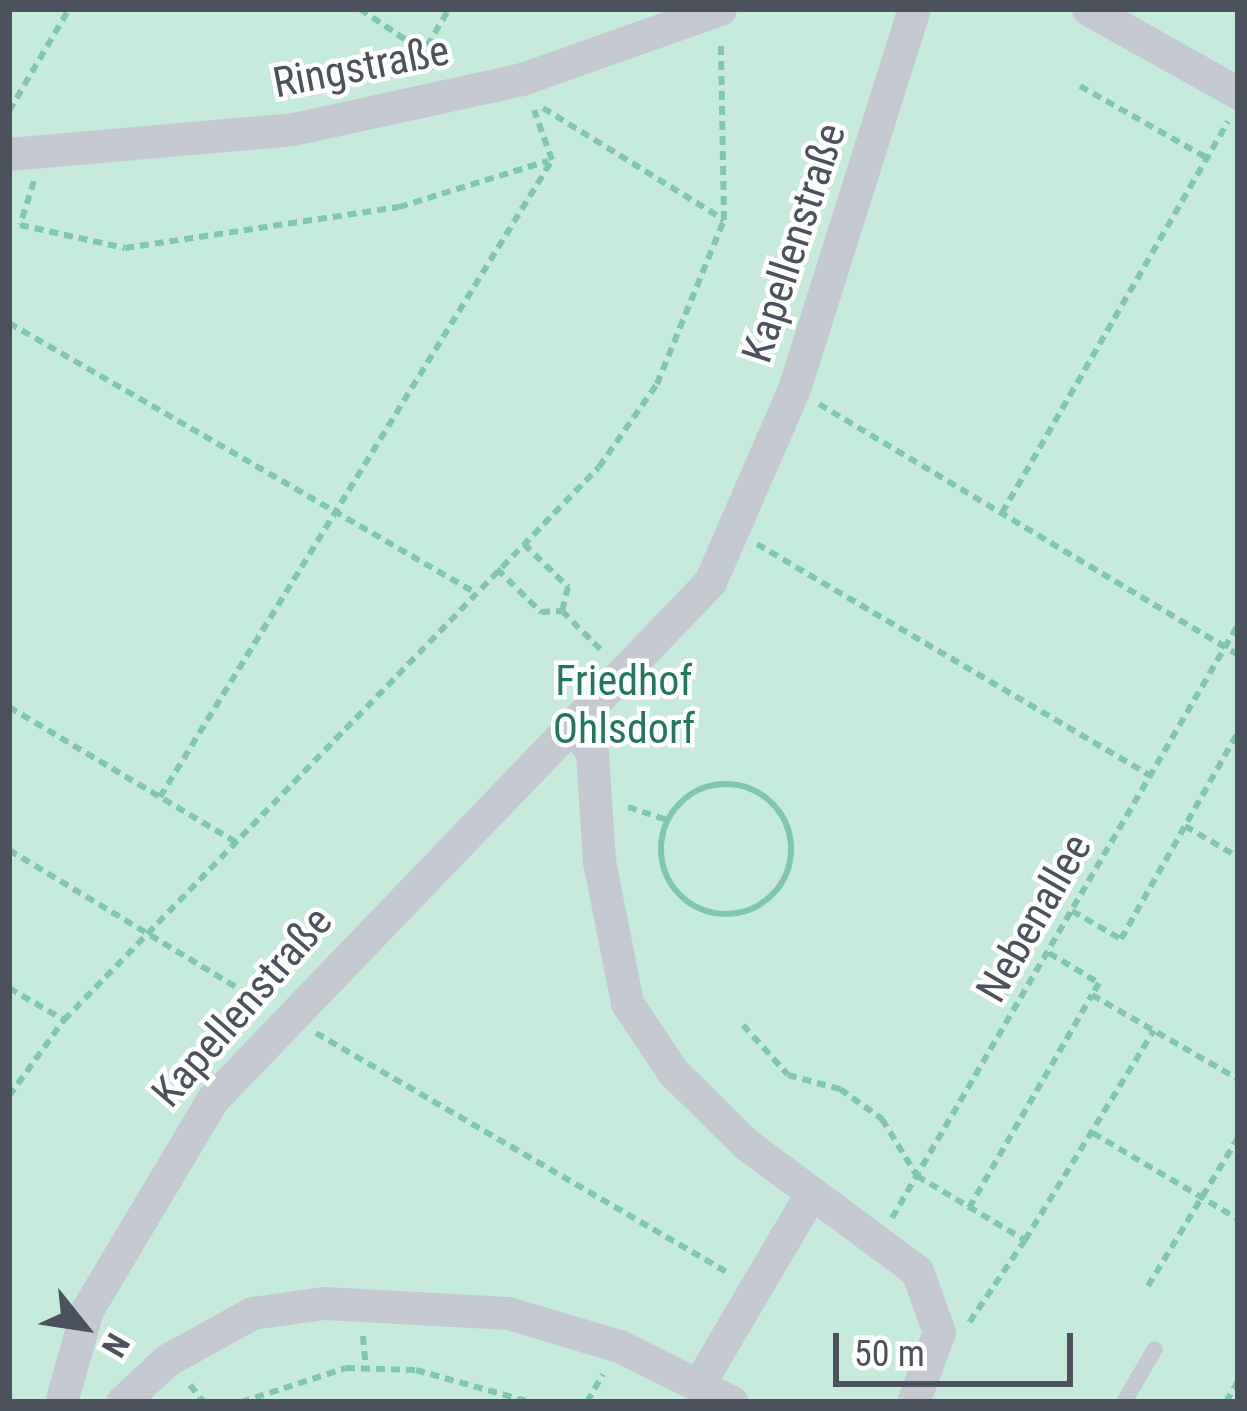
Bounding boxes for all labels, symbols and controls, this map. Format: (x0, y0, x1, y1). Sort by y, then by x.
street label: Ringstraße (269, 25, 453, 109)
street label: Kapellenstraße (732, 117, 856, 369)
park label: Friedhof Ohlsdorf (553, 656, 695, 754)
street label: Nebenallee (966, 825, 1102, 1011)
street label: Kapellenstraße (142, 897, 342, 1117)
north arrow (24, 1267, 144, 1387)
scale bar (839, 1309, 1079, 1383)
text: N (94, 1327, 138, 1364)
text: 50 m (854, 1333, 925, 1375)

